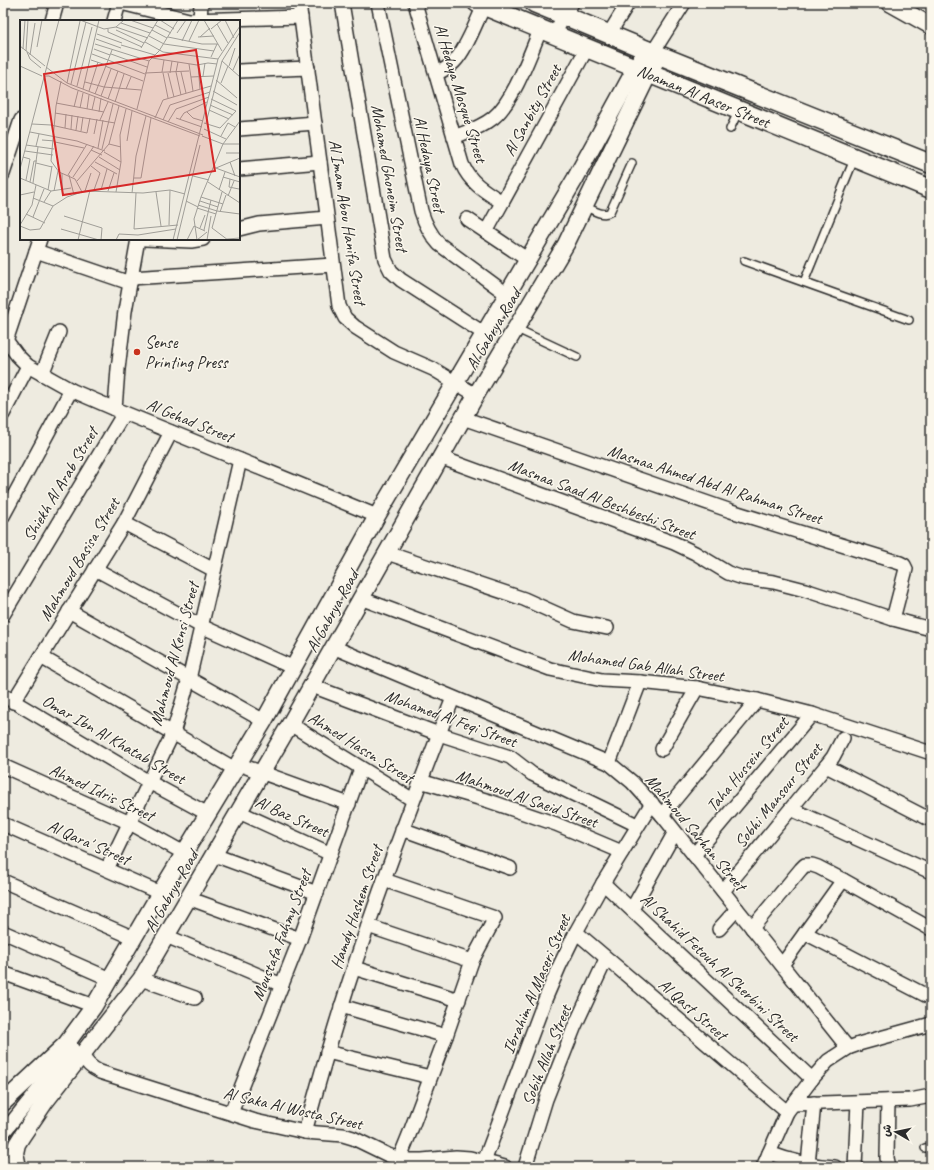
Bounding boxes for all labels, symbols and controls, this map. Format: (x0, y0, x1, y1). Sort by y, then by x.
inset map (20, 20, 240, 240)
street label: Al Hedaya Mosque Street (429, 21, 492, 167)
street label: Al Sanbity Street (499, 59, 567, 160)
street label: Noaman Al Aaser Street (634, 60, 775, 134)
street label: Mohamed Ghoneim Street (366, 103, 413, 256)
street label: Al Hedaya Street (409, 114, 450, 217)
street label: Al Imam Abou Hanifa Street (324, 138, 371, 309)
street label: Al Gabrya Road (461, 282, 527, 373)
place label: Sense Printing Press (145, 332, 229, 373)
marker: Sense Printing Press (132, 347, 142, 357)
street label: Al Gehad Street (144, 394, 238, 448)
street label: Shiekh Al Arab Street (18, 421, 104, 545)
street label: Masnaa Ahmed Abd Al Rahman Street (605, 440, 827, 530)
street label: Masnaa Saad Al Beshbeshi Street (505, 454, 700, 546)
street label: Mahmoud Basisa Street (34, 492, 126, 625)
street label: Al Gabrya Road (301, 564, 365, 656)
street label: Mahmoud Al Kensi Street (145, 578, 204, 728)
street label: Mohamed Gab Allah Street (567, 644, 727, 687)
street label: Mohamed Al Feqi Street (382, 685, 522, 753)
street label: Omar Ibn Al Khatab Street (38, 690, 191, 790)
street label: Ahmed Hassn Street (304, 707, 419, 789)
street label: Taha Hussein Street (702, 711, 795, 816)
street label: Sobhi Mansour Street (730, 737, 828, 852)
street label: Ahmed Idris Street (46, 759, 160, 827)
street label: Mahmoud Al Saeid Street (453, 764, 603, 833)
street label: Mahmoud Sarhan Street (641, 770, 752, 897)
street label: Al Baz Street (252, 791, 334, 843)
street label: Al Qara' Street (45, 815, 135, 871)
street label: Hamdy Hashem Street (326, 840, 388, 972)
street label: Al Gabrya Road (140, 844, 205, 936)
street label: Moustafa Fahmy Street (247, 865, 317, 1004)
street label: Al Shahid Fetouh Al Sherbini Street (636, 888, 805, 1048)
street label: Ibrahim Al Maseri Street (498, 909, 576, 1057)
street label: Al Qast Street (654, 974, 733, 1046)
street label: Sobih Allah Street (517, 1000, 577, 1108)
street label: Al Saka Al Wosta Street (222, 1082, 367, 1135)
north arrow (876, 1112, 916, 1152)
text: ش (878, 1123, 894, 1138)

